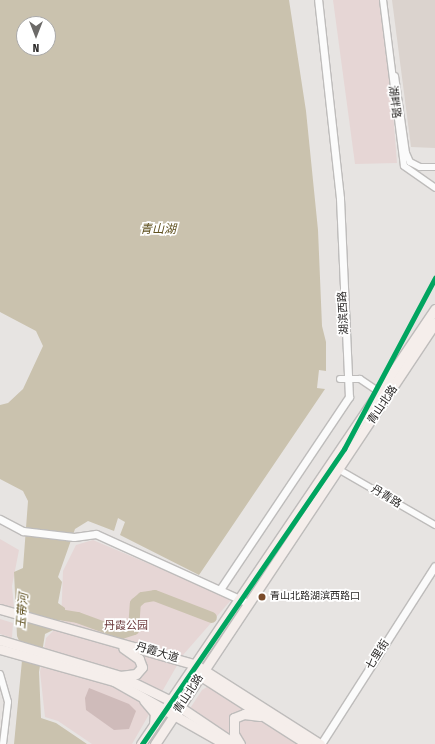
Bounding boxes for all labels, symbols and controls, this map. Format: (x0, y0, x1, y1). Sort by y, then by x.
north arrow (16, 16, 56, 56)
text: N (33, 41, 39, 54)
street label: 湖畔路 (385, 85, 403, 119)
water label: 青山湖 (140, 223, 176, 237)
street label: 湖滨西路 (336, 291, 352, 335)
street label: 青山北路 (365, 383, 401, 427)
street label: 丹青路 (368, 483, 404, 511)
place label: 青山北路湖滨西路口 (270, 591, 360, 603)
water label: 玉带河 (14, 592, 32, 630)
marker: 青山北路湖滨西路口 (257, 592, 267, 602)
park label: 丹霞公园 (104, 619, 148, 633)
street label: 七里街 (364, 638, 392, 672)
street label: 丹霞大道 (134, 640, 180, 666)
street label: 青山北路 (171, 672, 207, 716)

